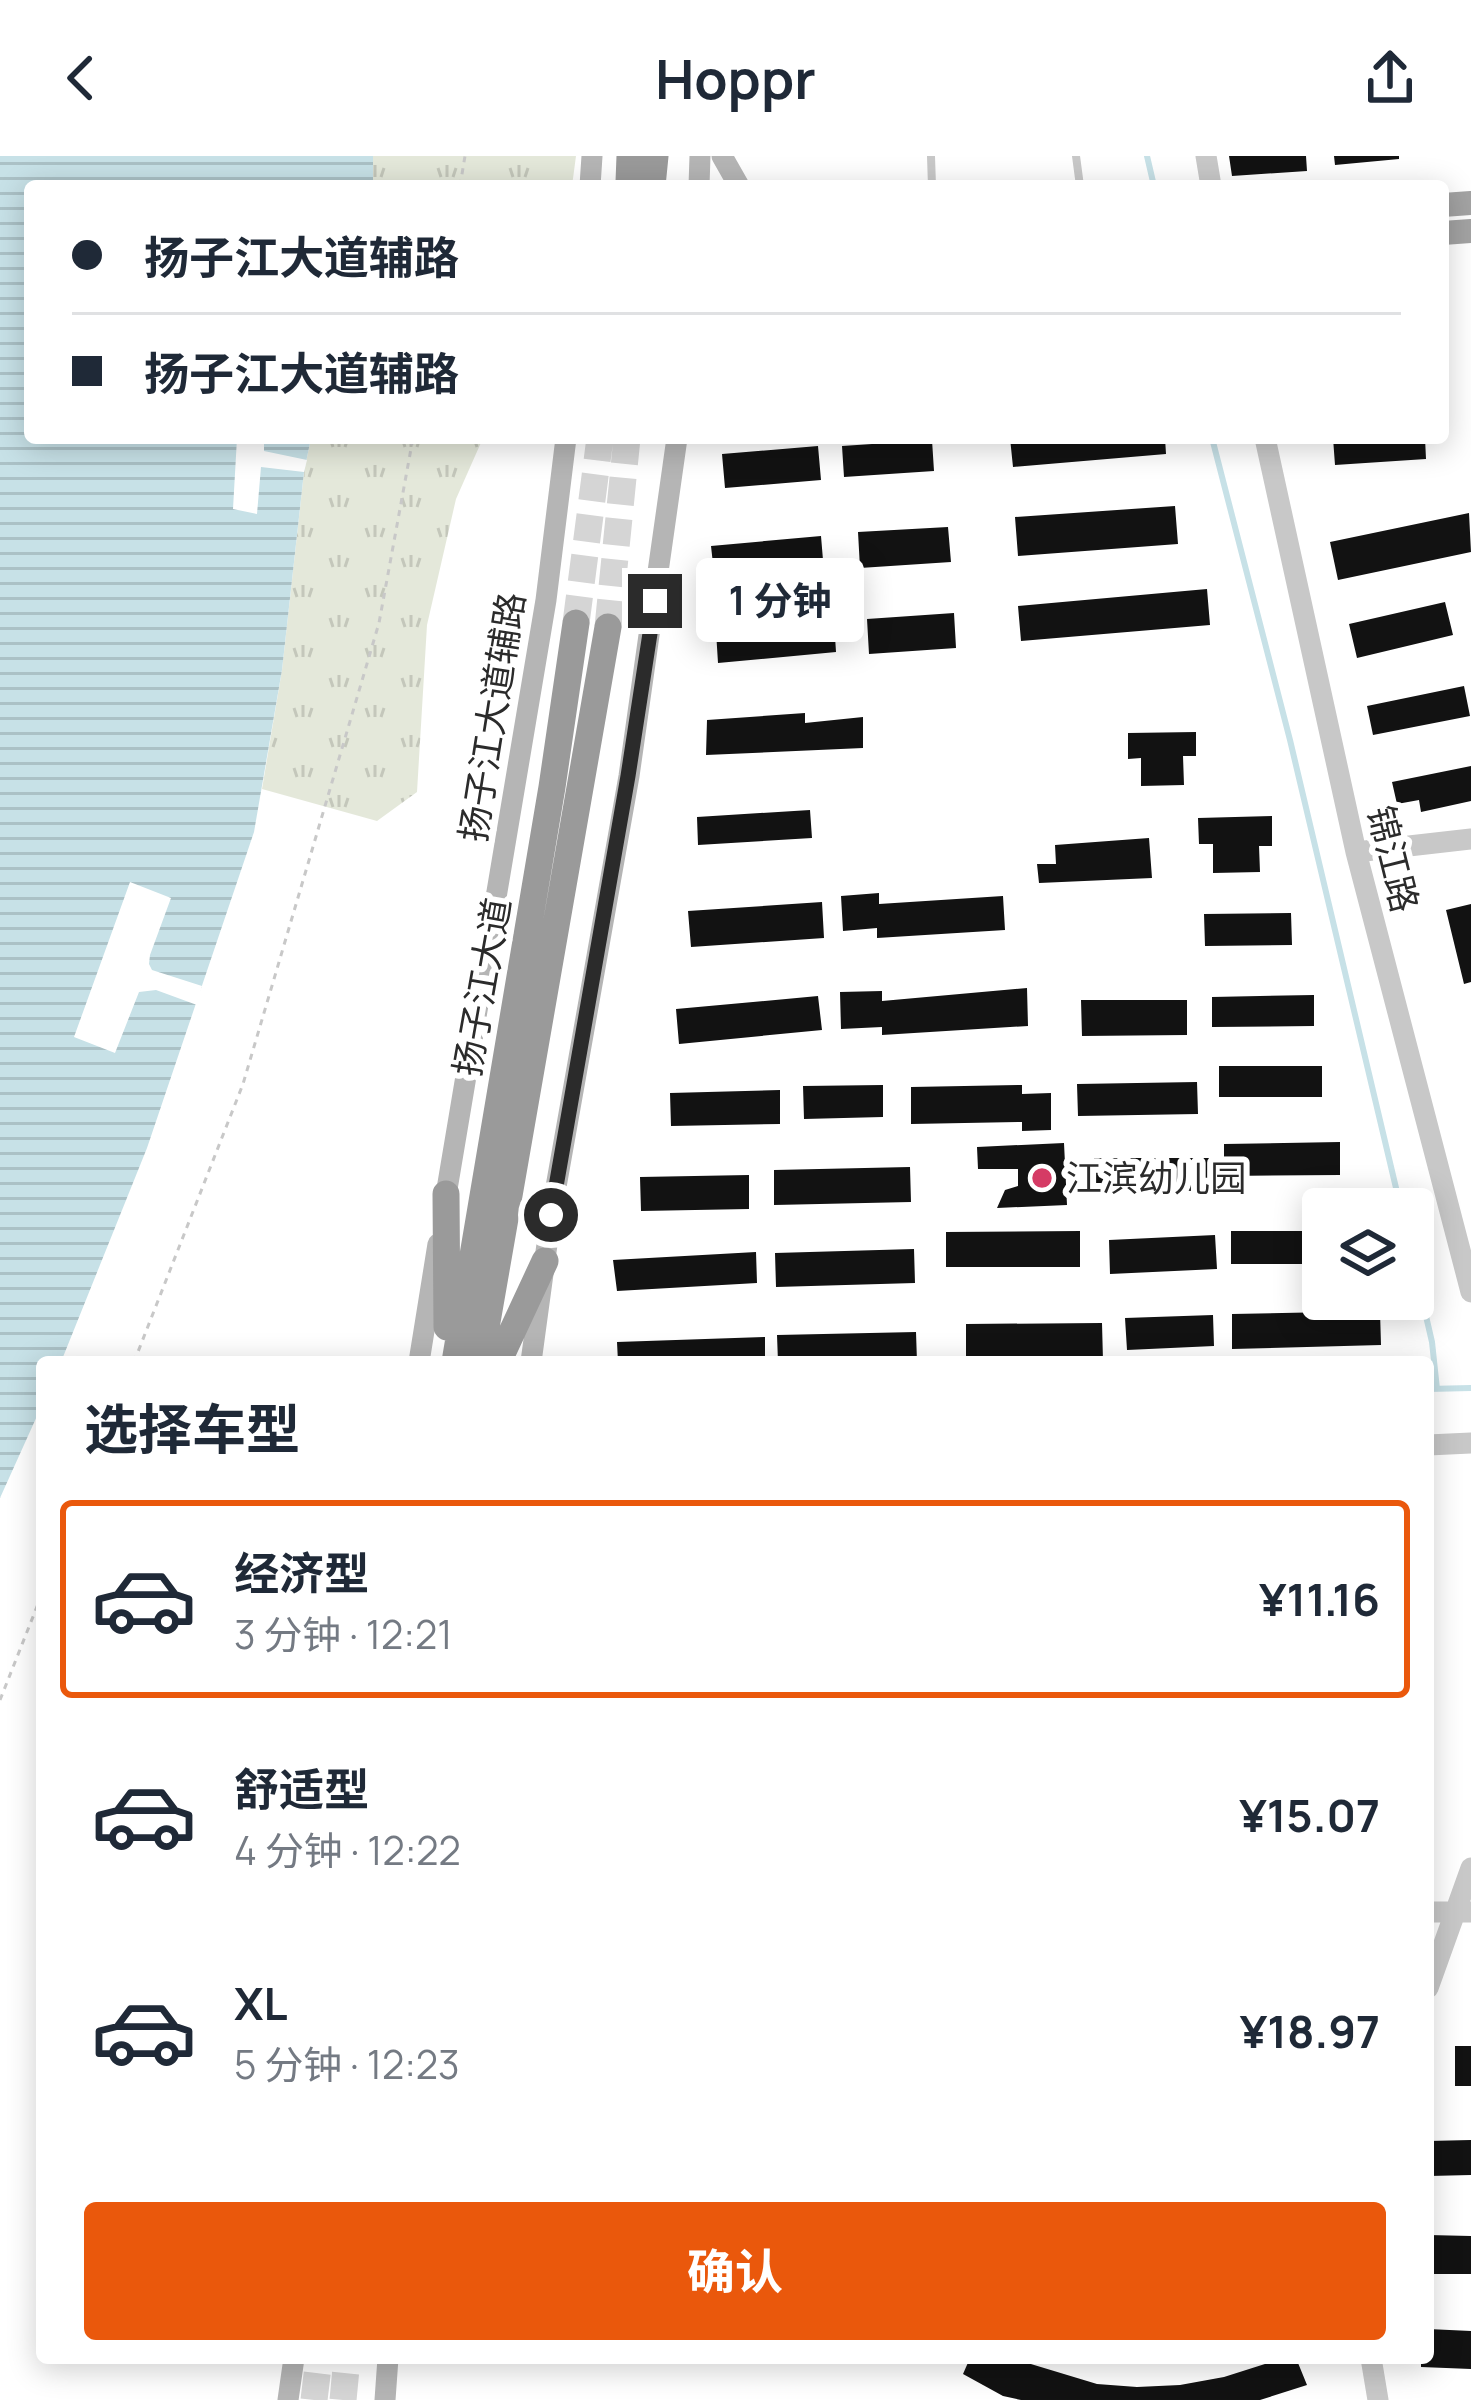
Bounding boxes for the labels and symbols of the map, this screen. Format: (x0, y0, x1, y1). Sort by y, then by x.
callout: 1 分钟 (697, 559, 865, 643)
route end (628, 574, 682, 628)
street label: 扬子江大道辅路 (448, 589, 535, 845)
street label: 锦江路 (1357, 801, 1430, 917)
street label: 扬子江大道 (442, 894, 521, 1080)
place label: 江滨幼儿园 (1066, 1153, 1246, 1202)
marker: 江滨幼儿园 (1029, 1165, 1055, 1191)
route start (524, 1188, 578, 1242)

